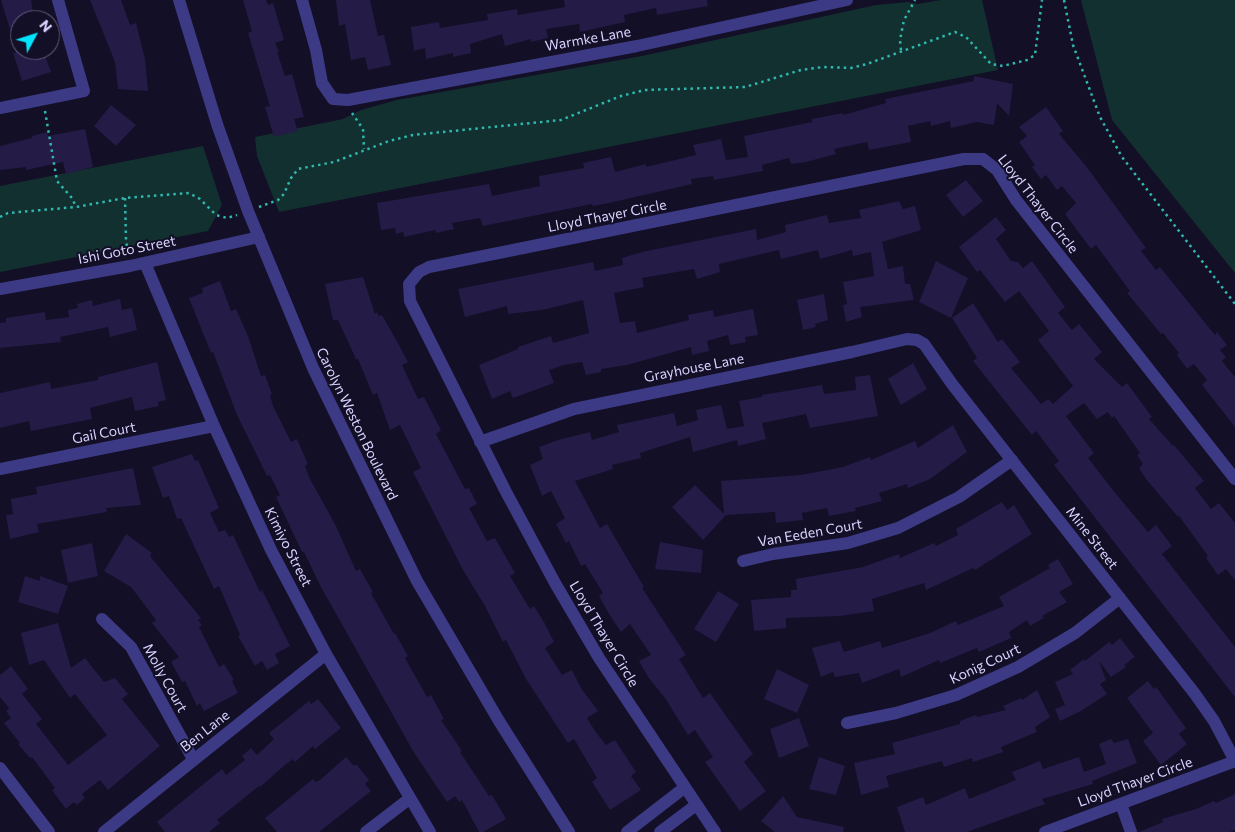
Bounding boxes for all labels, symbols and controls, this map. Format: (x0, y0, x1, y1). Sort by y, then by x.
north arrow (10, 10, 60, 60)
text: N (36, 16, 56, 35)
street label: Warmke Lane (544, 23, 632, 55)
street label: Lloyd Thayer Circle (994, 151, 1082, 257)
street label: Lloyd Thayer Circle (546, 196, 668, 236)
street label: Ishi Goto Street (77, 232, 177, 268)
street label: Carolyn Weston Boulevard (313, 345, 401, 503)
street label: Grayhouse Lane (643, 350, 745, 386)
street label: Gail Court (71, 419, 137, 447)
street label: Mine Street (1062, 503, 1122, 573)
street label: Kimiyo Street (261, 505, 315, 589)
street label: Van Eeden Court (756, 516, 864, 550)
street label: Lloyd Thayer Circle (566, 578, 642, 690)
street label: Konig Court (947, 640, 1023, 688)
street label: Molly Court (139, 641, 191, 715)
street label: Ben Lane (177, 707, 233, 755)
street label: Lloyd Thayer Circle (1075, 753, 1195, 811)

